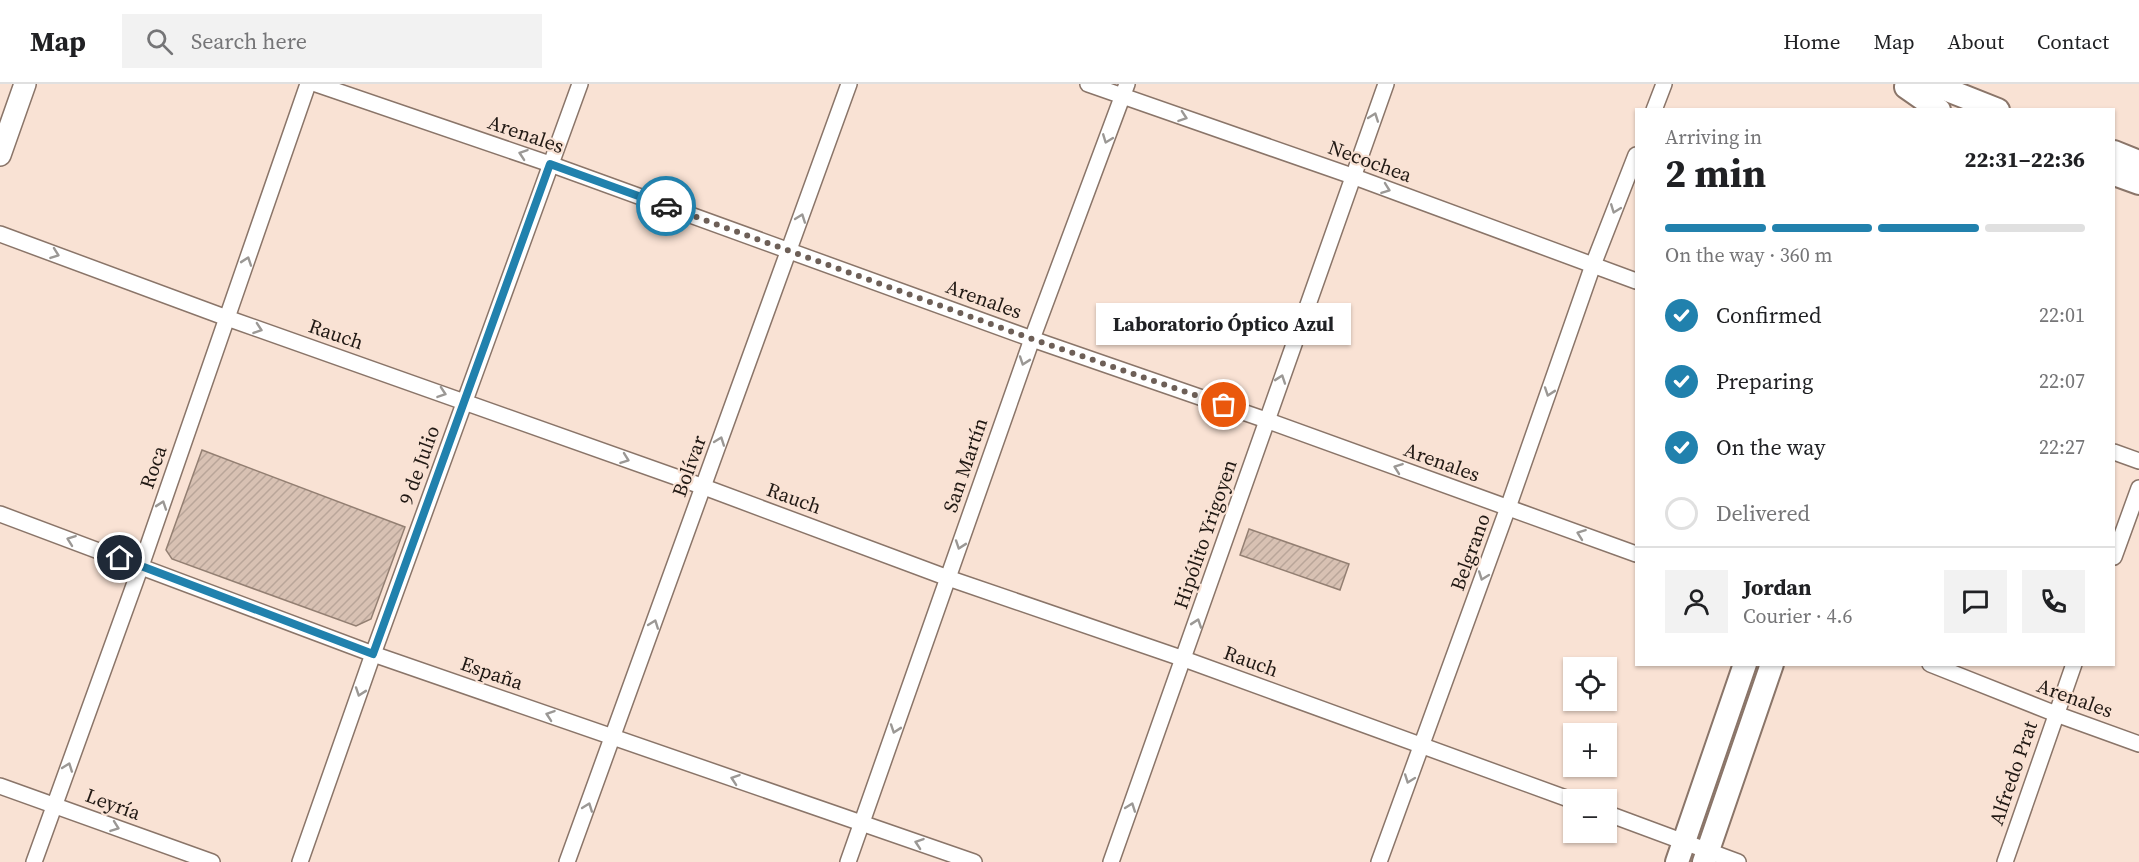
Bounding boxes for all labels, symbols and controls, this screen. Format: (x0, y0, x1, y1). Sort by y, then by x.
search box (122, 14, 542, 68)
text: Map (30, 22, 86, 60)
icon: search (143, 25, 176, 58)
text: Search here (191, 26, 307, 56)
text: Home (1783, 27, 1841, 56)
text: Map (1874, 27, 1915, 56)
text: About (1948, 27, 2004, 56)
text: Contact (2037, 27, 2109, 56)
street label: Arenales (484, 108, 568, 160)
one-way arrow (1177, 110, 1187, 123)
one-way arrow (1367, 112, 1380, 122)
text: Arriving in (1665, 123, 1762, 151)
one-way arrow (1102, 133, 1114, 144)
street label: Necochea (1324, 133, 1417, 189)
text: 22:31–22:36 (1965, 144, 2085, 174)
text: 2 min (1665, 147, 1766, 200)
one-way arrow (518, 149, 529, 162)
courier (636, 176, 696, 236)
one-way arrow (1380, 182, 1391, 194)
icon: car (650, 190, 683, 223)
one-way arrow (1610, 203, 1622, 214)
one-way arrow (793, 213, 806, 223)
text: On the way · 360 m (1665, 241, 1832, 269)
one-way arrow (49, 247, 60, 259)
one-way arrow (239, 256, 252, 267)
street label: Arenales (942, 272, 1026, 326)
icon: check (1665, 299, 1698, 332)
text: Confirmed (1716, 300, 1821, 330)
text: 22:01 (2039, 301, 2085, 329)
callout: Laboratorio Óptico Azul (1096, 303, 1352, 345)
text: Laboratorio Óptico Azul (1113, 310, 1334, 338)
street label: Rauch (305, 312, 367, 356)
one-way arrow (252, 321, 263, 334)
one-way arrow (1019, 355, 1032, 366)
icon: check (1665, 365, 1698, 398)
text: Preparing (1716, 366, 1813, 396)
text: 22:07 (2039, 367, 2085, 395)
one-way arrow (1273, 374, 1286, 385)
pin (1198, 379, 1249, 430)
one-way arrow (436, 386, 447, 399)
one-way arrow (1543, 386, 1556, 397)
icon: bag (1207, 388, 1240, 421)
street label: San Martín (936, 414, 994, 516)
street label: 9 de Julio (392, 422, 446, 508)
street label: Bolívar (665, 431, 713, 501)
icon: check (1665, 431, 1698, 464)
text: On the way (1716, 432, 1825, 462)
text: 22:27 (2039, 433, 2085, 461)
street label: Arenales (1400, 435, 1484, 489)
one-way arrow (713, 436, 726, 446)
street label: Roca (133, 441, 174, 492)
one-way arrow (619, 452, 630, 465)
street label: Hipólito Yrigoyen (1166, 456, 1244, 612)
one-way arrow (1393, 463, 1404, 475)
street label: Rauch (763, 475, 825, 521)
text: Delivered (1716, 498, 1810, 528)
one-way arrow (154, 500, 167, 511)
street label: Belgrano (1443, 510, 1497, 594)
one-way arrow (1577, 529, 1587, 542)
pin (94, 532, 145, 583)
one-way arrow (66, 535, 77, 548)
one-way arrow (954, 539, 967, 550)
icon: home (103, 541, 136, 574)
one-way arrow (1478, 570, 1491, 581)
button: person (1665, 570, 1728, 633)
button: chat (1944, 570, 2007, 633)
button: phone (2022, 570, 2085, 633)
text: Jordan (1743, 572, 1811, 602)
text: Courier · 4.6 (1743, 602, 1852, 630)
one-way arrow (1189, 618, 1202, 629)
one-way arrow (647, 619, 660, 630)
street label: Rauch (1220, 638, 1282, 684)
street label: España (457, 649, 528, 697)
map controls (1563, 657, 1617, 843)
button: locate (1563, 657, 1617, 711)
street label: Arenales (2033, 671, 2117, 725)
one-way arrow (355, 686, 367, 697)
one-way arrow (546, 709, 556, 722)
street label: Alfredo Prat (1982, 717, 2044, 829)
one-way arrow (890, 723, 903, 734)
button: + (1563, 723, 1617, 777)
one-way arrow (61, 763, 74, 773)
one-way arrow (730, 773, 740, 786)
one-way arrow (1404, 773, 1417, 784)
street label: Leyría (82, 781, 145, 827)
button: − (1563, 789, 1617, 843)
one-way arrow (580, 802, 593, 813)
one-way arrow (1124, 802, 1137, 813)
one-way arrow (109, 819, 120, 832)
one-way arrow (914, 838, 925, 851)

